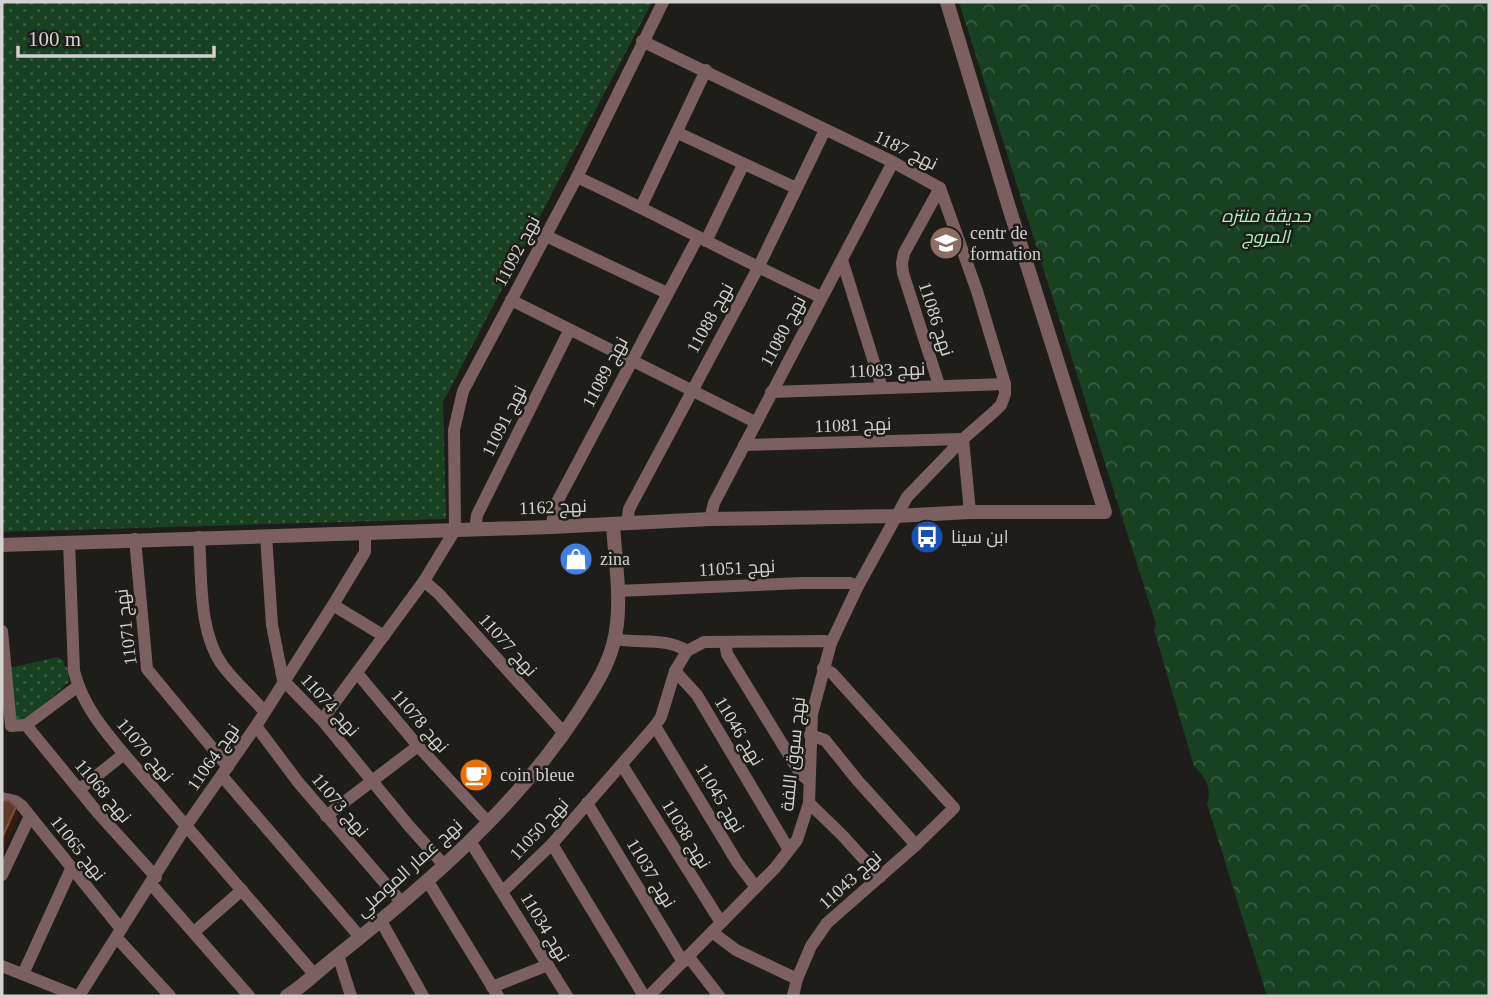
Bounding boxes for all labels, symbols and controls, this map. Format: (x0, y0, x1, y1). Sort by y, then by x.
scale bar (18, 14, 214, 58)
text: 100 m (28, 27, 81, 51)
street label: نهج 1187 (870, 126, 941, 176)
park label: حديقة منتزه المروج (1222, 206, 1311, 249)
street label: نهج 11092 (490, 212, 546, 291)
place label: centr de formation (970, 223, 1041, 264)
school or university icon: centr de formation (927, 224, 965, 262)
street label: نهج 11086 (913, 279, 957, 359)
street label: نهج 11088 (683, 280, 739, 357)
street label: نهج 11080 (756, 292, 812, 371)
street label: نهج 11089 (578, 333, 634, 412)
street label: نهج 11083 (848, 359, 926, 383)
street label: نهج 11091 (478, 382, 532, 461)
street label: نهج 11081 (814, 414, 892, 438)
street label: نهج 1162 (519, 496, 587, 520)
bus stop icon: ابن سينا (908, 518, 946, 556)
place label: ابن سينا (951, 527, 1009, 548)
shop icon: zina (557, 540, 595, 578)
place label: zina (600, 549, 630, 569)
street label: نهج 11051 (698, 556, 776, 582)
street label: نهج 11071 (111, 587, 143, 666)
street label: نهج 11077 (473, 610, 541, 682)
street label: نهج 11074 (295, 670, 363, 742)
street label: نهج 11078 (386, 685, 453, 758)
street label: نهج 11046 (709, 693, 767, 770)
street label: نهج سوق اللفة (777, 696, 811, 812)
street label: نهج 11070 (111, 714, 177, 787)
street label: نهج 11064 (183, 720, 245, 795)
street label: نهج 11068 (69, 755, 135, 828)
cafe icon: coin bleue (457, 756, 495, 794)
street label: نهج 11045 (690, 760, 748, 837)
place label: coin bleue (500, 765, 574, 785)
street label: نهج 11073 (306, 769, 372, 842)
street label: نهج 11050 (505, 794, 574, 865)
street label: نهج 11038 (656, 796, 714, 873)
street label: نهج 11065 (45, 812, 110, 886)
street label: نهج عمار الموصلي (352, 815, 469, 924)
street label: نهج 11037 (621, 835, 679, 912)
street label: نهج 11043 (815, 847, 887, 915)
street label: نهج 11034 (515, 889, 573, 966)

